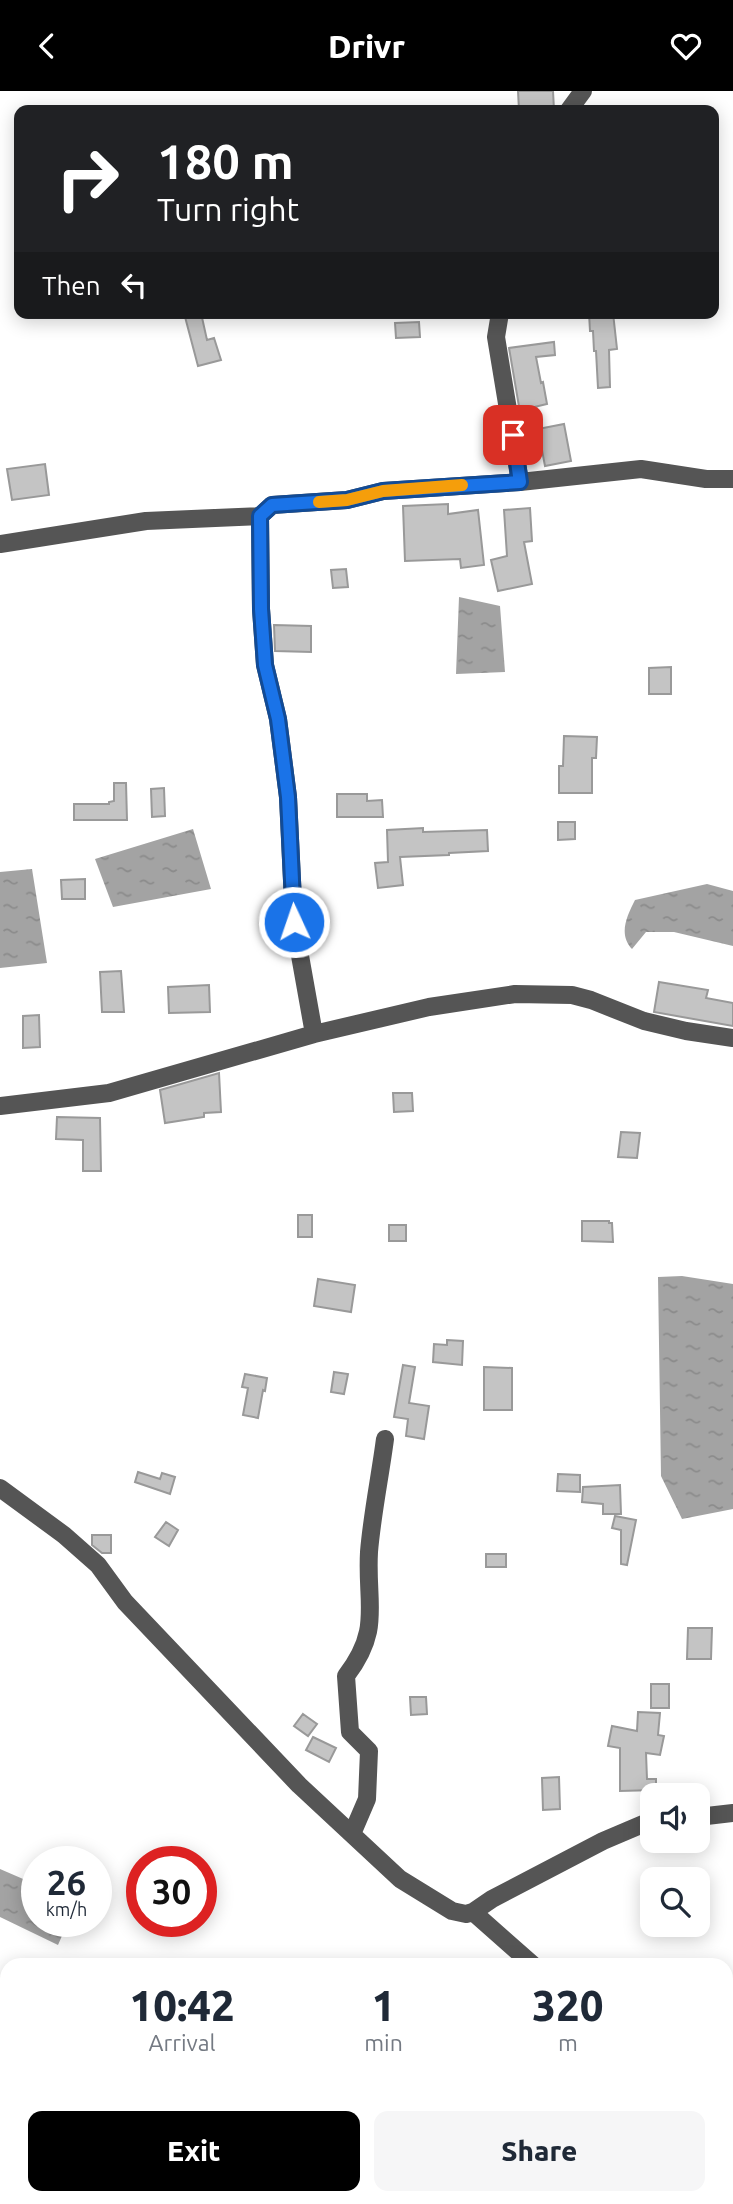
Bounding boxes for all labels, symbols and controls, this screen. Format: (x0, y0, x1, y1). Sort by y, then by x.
icon: back (28, 27, 66, 65)
icon: heart (667, 27, 705, 65)
text: Drivr (328, 28, 405, 64)
icon: right (42, 133, 133, 224)
text: 180 m (157, 133, 294, 188)
text: Turn right (157, 191, 299, 227)
icon: left (115, 266, 153, 304)
text: Then (42, 271, 101, 300)
pin (483, 405, 543, 465)
icon: arrive (494, 416, 532, 454)
position arrow (257, 885, 331, 959)
map controls (640, 1783, 710, 1937)
button: sound (640, 1783, 710, 1853)
speed limit sign: 30 (126, 1846, 217, 1937)
text: 26 (47, 1862, 86, 1902)
button: search (640, 1867, 710, 1937)
text: km/h (46, 1899, 87, 1919)
text: 10:42 (130, 1982, 235, 2029)
text: 1 (372, 1982, 395, 2029)
text: 320 (532, 1982, 603, 2029)
text: Arrival (149, 2030, 216, 2055)
text: min (364, 2030, 403, 2055)
text: m (558, 2030, 578, 2055)
button: Exit (28, 2111, 360, 2191)
button: Share (374, 2111, 705, 2191)

